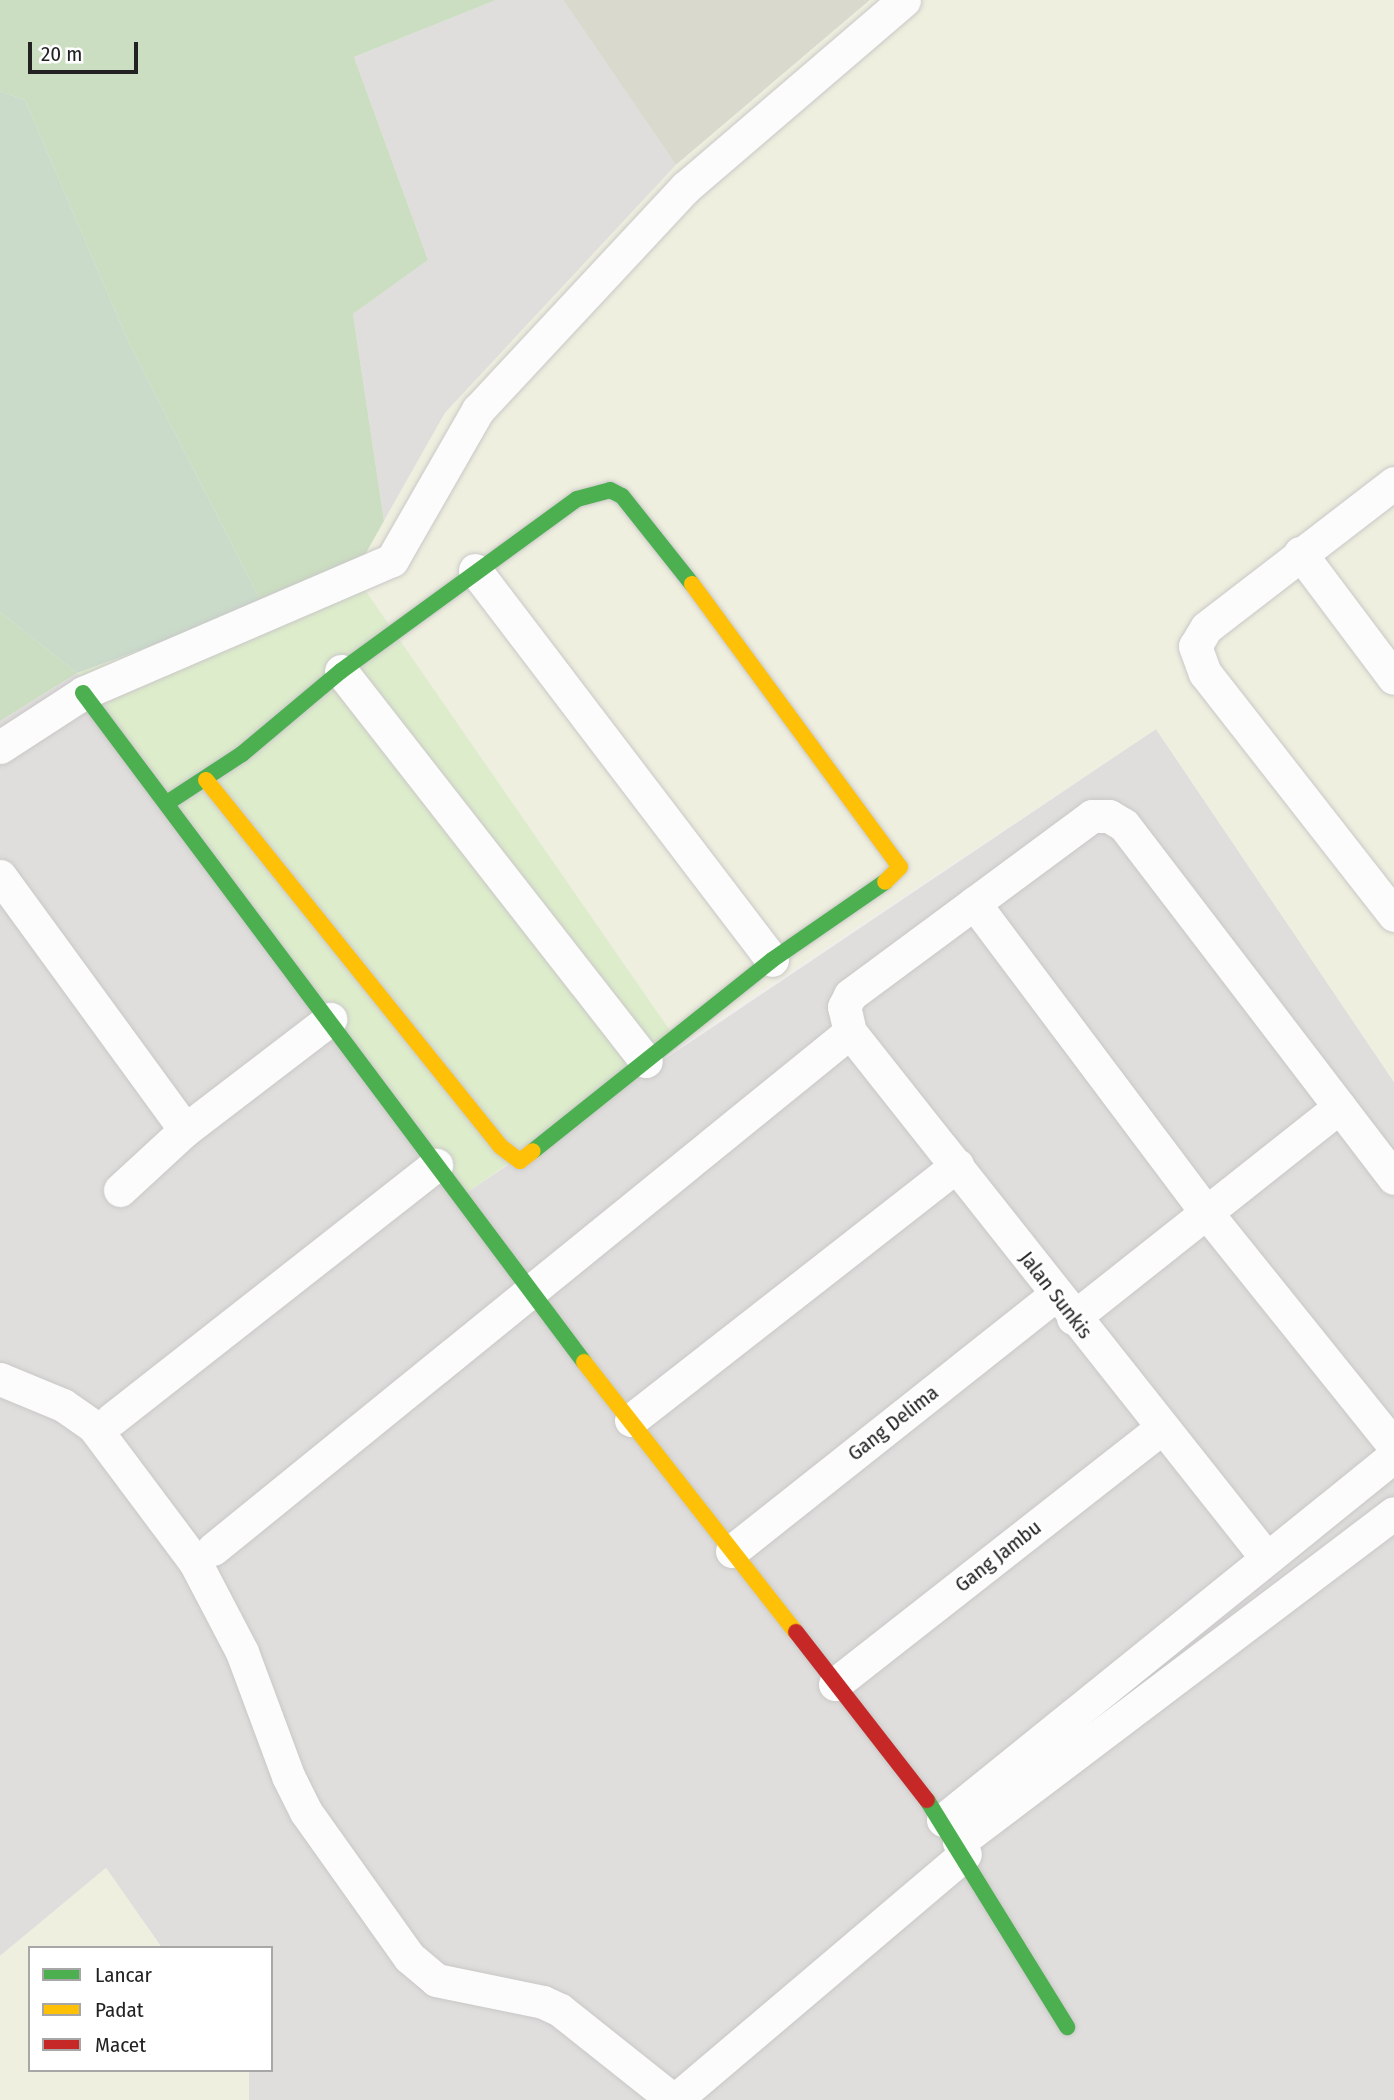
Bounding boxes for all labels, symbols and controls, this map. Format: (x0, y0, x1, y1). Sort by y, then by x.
scale bar (32, 28, 142, 72)
text: 20 m (41, 41, 82, 67)
street label: Jalan Sunkis (1014, 1246, 1098, 1344)
street label: Gang Delima (843, 1380, 943, 1466)
street label: Gang Jambu (950, 1515, 1046, 1597)
legend (28, 1946, 273, 2072)
text: Lancar (95, 1962, 152, 1988)
text: Padat (95, 1997, 144, 2023)
text: Macet (95, 2032, 146, 2058)

